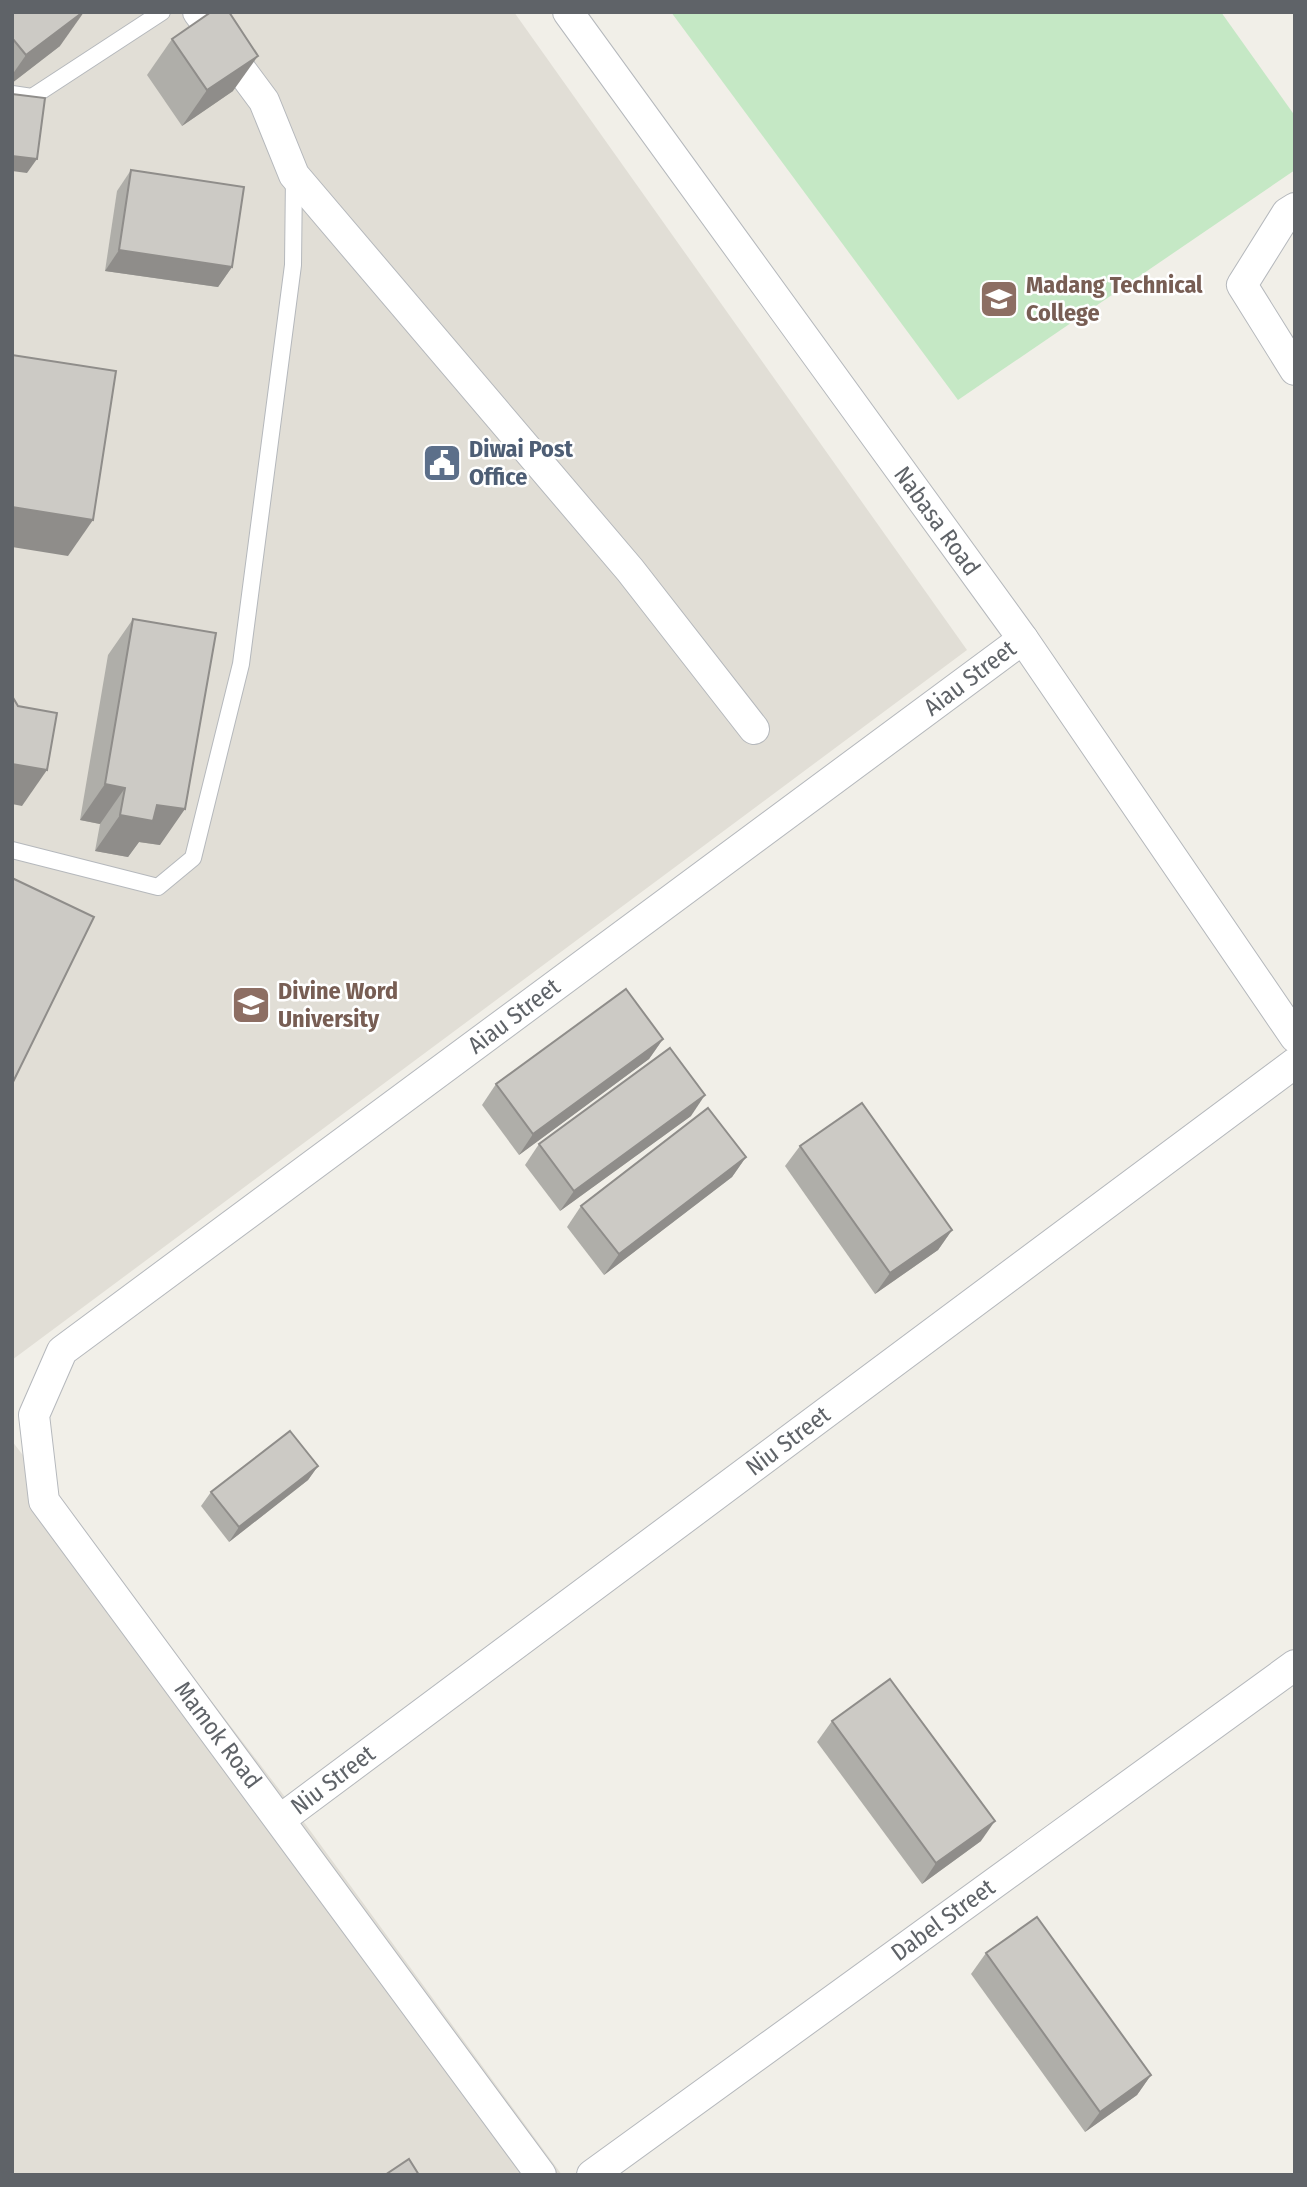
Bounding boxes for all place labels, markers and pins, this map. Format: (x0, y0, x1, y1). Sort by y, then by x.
place label: Madang Technical College (1026, 271, 1203, 327)
school or university icon: Madang Technical College (978, 278, 1020, 320)
place label: Diwai Post Office (469, 435, 573, 491)
public building icon: Diwai Post Office (421, 442, 463, 484)
place label: Divine Word University (278, 977, 398, 1033)
school or university icon: Divine Word University (230, 984, 272, 1026)

